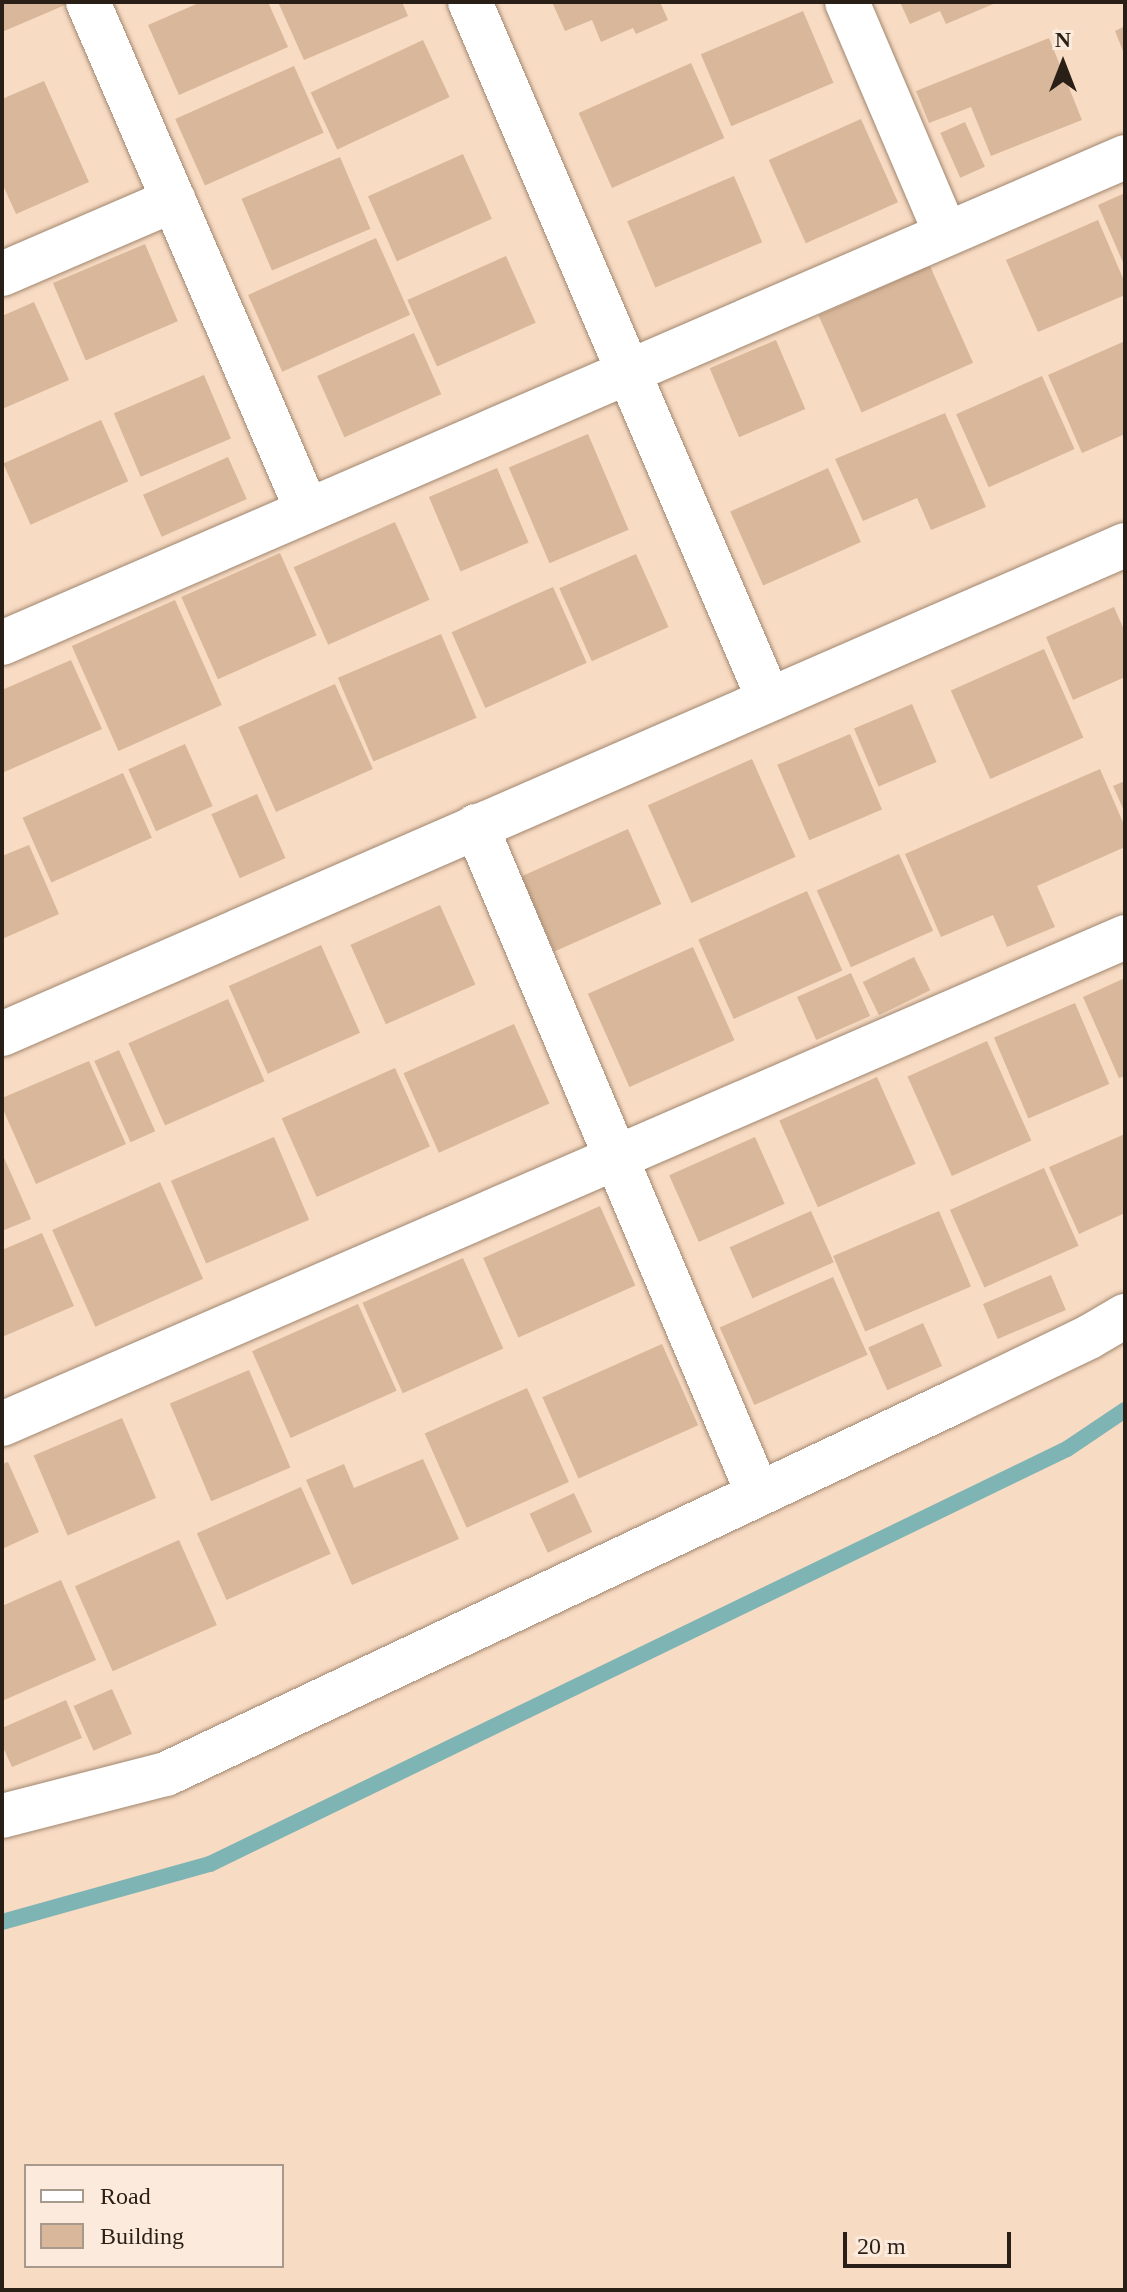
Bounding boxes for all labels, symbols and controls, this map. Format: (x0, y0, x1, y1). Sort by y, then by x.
north arrow (1023, 24, 1103, 104)
text: N (1055, 27, 1071, 52)
legend (24, 2164, 284, 2268)
text: Road (100, 2183, 151, 2209)
scale bar (847, 2216, 1015, 2266)
text: Building (100, 2223, 184, 2249)
text: 20 m (857, 2233, 906, 2259)

